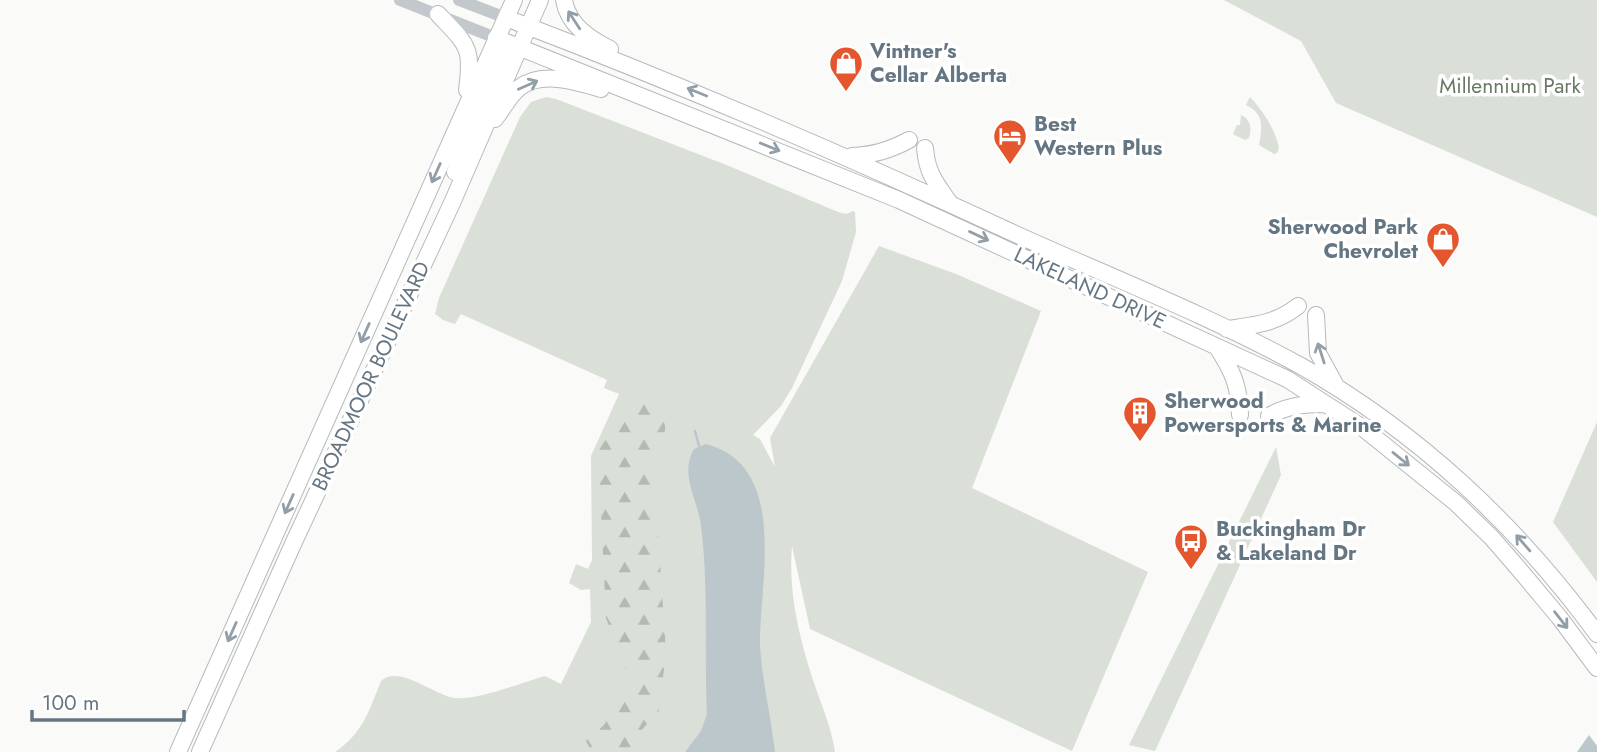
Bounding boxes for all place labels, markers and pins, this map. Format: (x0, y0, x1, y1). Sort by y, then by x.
place label: Vintner's Cellar Alberta (869, 36, 1007, 90)
shop icon: Vintner's Cellar Alberta (827, 44, 865, 93)
place label: Best Western Plus (1034, 109, 1163, 163)
hotel icon: Best Western Plus (991, 117, 1029, 166)
place label: Sherwood Park Chevrolet (1267, 212, 1418, 266)
shop icon: Sherwood Park Chevrolet (1424, 220, 1462, 269)
place label: Sherwood Powersports & Marine (1164, 386, 1382, 440)
building icon: Sherwood Powersports & Marine (1121, 394, 1159, 443)
place label: Buckingham Dr & Lakeland Dr (1216, 514, 1366, 568)
bus stop icon: Buckingham Dr & Lakeland Dr (1172, 522, 1210, 571)

